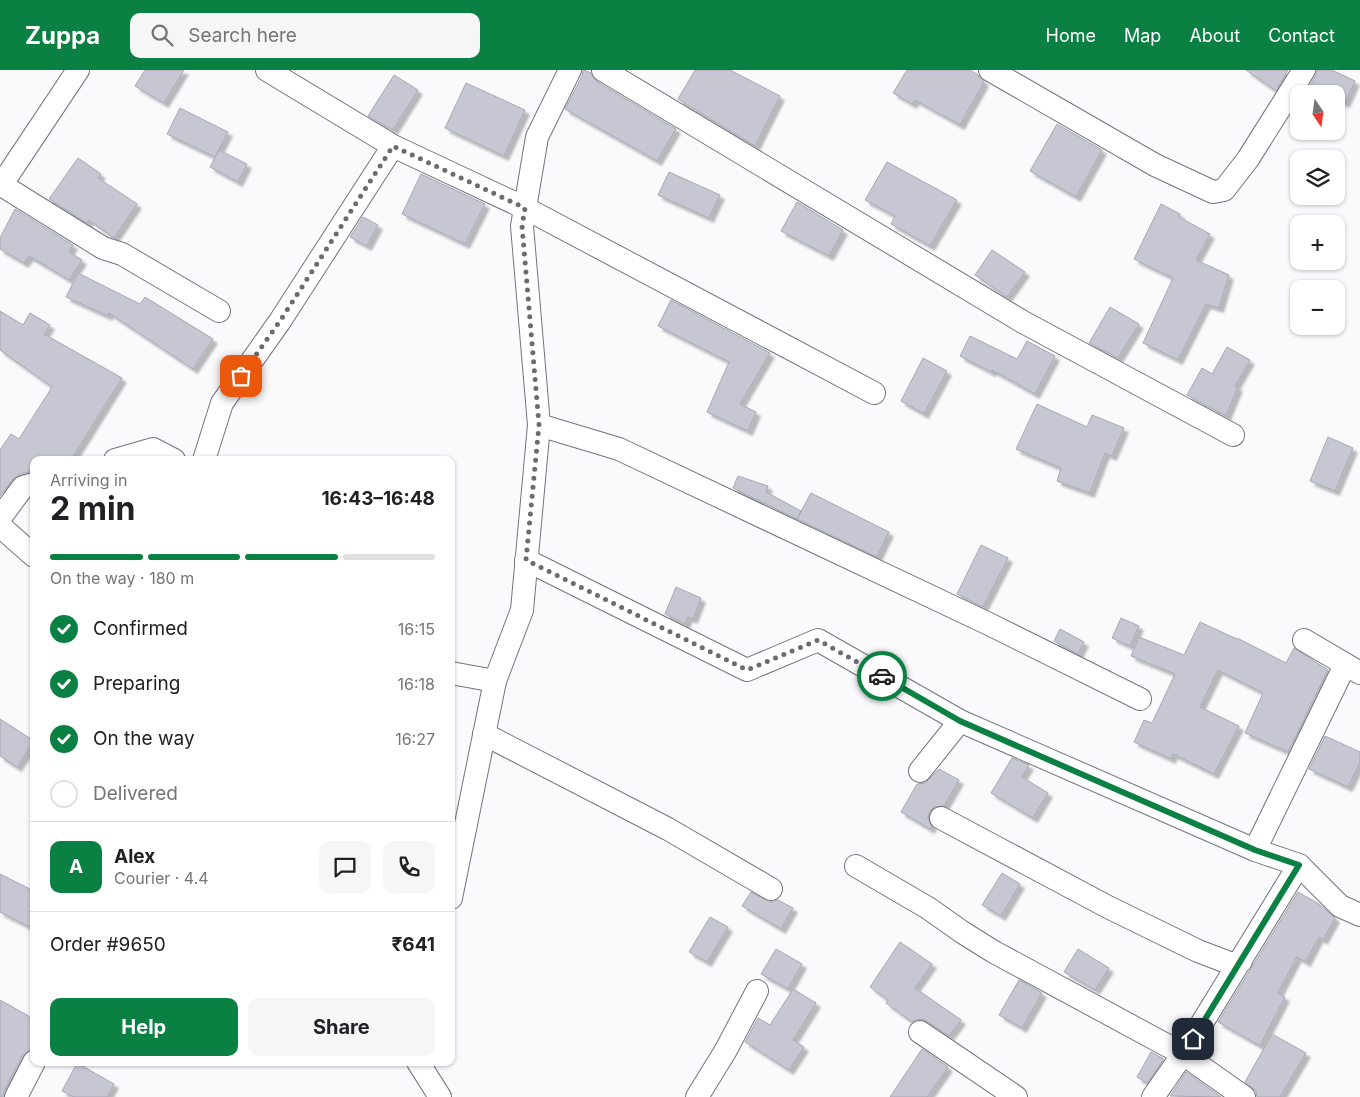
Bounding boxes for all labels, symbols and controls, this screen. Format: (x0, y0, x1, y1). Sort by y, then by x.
search box (130, 13, 480, 58)
text: Zuppa (25, 21, 100, 50)
icon: search (148, 21, 176, 49)
text: Search here (188, 24, 297, 47)
text: Home (1046, 25, 1096, 46)
text: Map (1124, 25, 1161, 46)
text: About (1189, 25, 1240, 46)
text: Contact (1268, 25, 1335, 46)
north arrow (1290, 85, 1345, 140)
map controls (1290, 85, 1345, 335)
button: layers (1290, 150, 1345, 205)
button: + (1290, 215, 1345, 270)
button: − (1290, 280, 1345, 335)
pin (220, 355, 262, 397)
icon: bag (227, 362, 255, 390)
text: Arriving in (50, 470, 127, 490)
text: 16:43–16:48 (321, 487, 435, 510)
text: 2 min (50, 489, 136, 528)
text: On the way · 180 m (50, 568, 194, 588)
icon: check (50, 615, 78, 643)
text: Confirmed (93, 617, 188, 640)
text: 16:15 (398, 619, 435, 639)
courier (857, 651, 907, 701)
icon: car (868, 662, 896, 690)
icon: check (50, 670, 78, 698)
text: Preparing (93, 672, 180, 695)
text: 16:18 (398, 674, 435, 694)
icon: check (50, 725, 78, 753)
text: On the way (93, 727, 195, 750)
text: 16:27 (395, 729, 435, 749)
text: Delivered (93, 782, 178, 805)
button: chat (319, 841, 371, 893)
button: phone (383, 841, 435, 893)
text: Alex (114, 845, 155, 868)
text: A (69, 855, 83, 878)
text: Courier · 4.4 (114, 868, 209, 888)
text: Order #9650 (50, 933, 166, 956)
text: ₹641 (391, 933, 435, 956)
button: Help (50, 998, 238, 1056)
button: Share (248, 998, 435, 1056)
pin (1172, 1018, 1214, 1060)
icon: home (1179, 1025, 1207, 1053)

